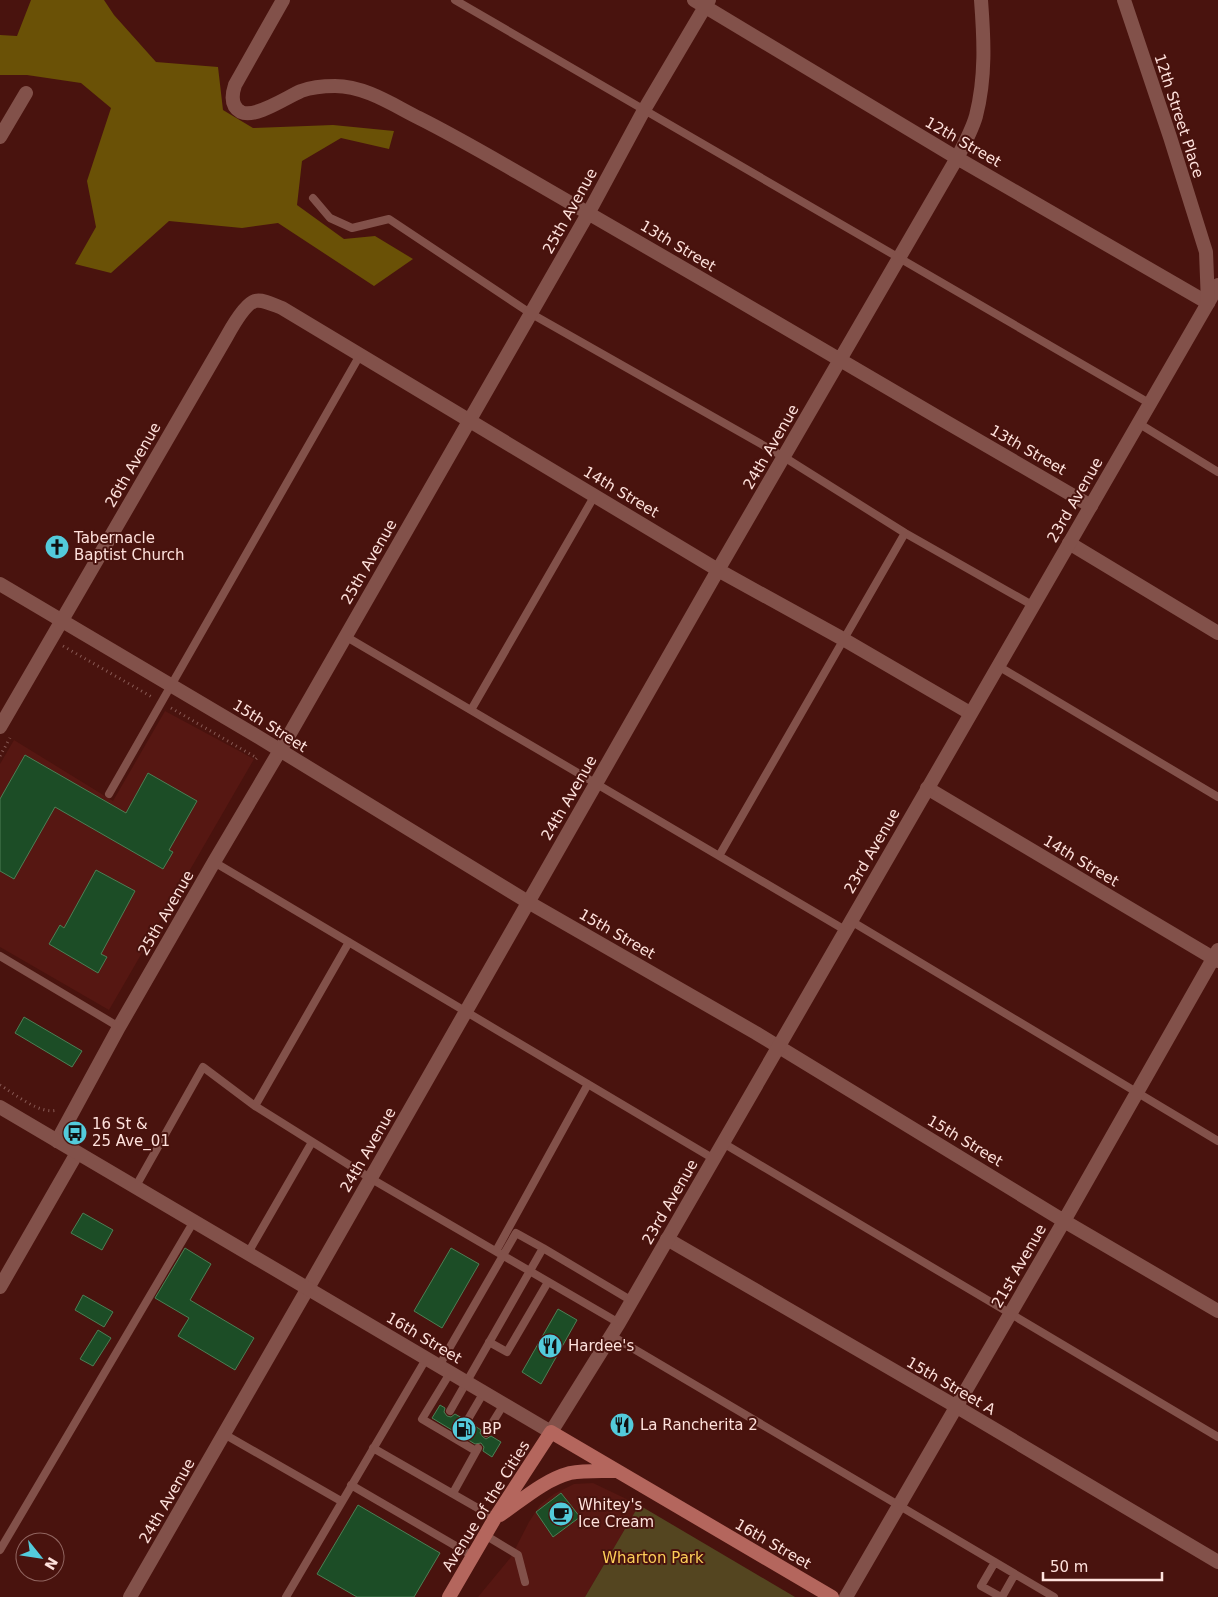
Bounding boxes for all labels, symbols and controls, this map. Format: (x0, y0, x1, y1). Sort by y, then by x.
street label: 12th Street Place (1150, 52, 1208, 180)
street label: 12th Street (922, 113, 1004, 171)
street label: 25th Avenue (539, 165, 601, 257)
street label: 13th Street (637, 216, 719, 276)
street label: 24th Avenue (739, 401, 803, 493)
street label: 26th Avenue (101, 419, 165, 511)
street label: 13th Street (987, 421, 1069, 479)
street label: 23rd Avenue (1043, 454, 1107, 546)
street label: 14th Street (580, 462, 662, 522)
street label: 25th Avenue (337, 516, 401, 608)
place label: Tabernacle Baptist Church (73, 529, 185, 564)
church icon: Tabernacle Baptist Church (44, 534, 70, 560)
street label: 15th Street (229, 696, 311, 756)
street label: 24th Avenue (537, 752, 601, 844)
street label: 23rd Avenue (840, 805, 904, 897)
street label: 14th Street (1040, 831, 1122, 891)
street label: 25th Avenue (134, 867, 198, 959)
street label: 15th Street (576, 905, 658, 963)
street label: 24th Avenue (336, 1104, 400, 1196)
street label: 15th Street (924, 1111, 1006, 1171)
place label: 16 St & 25 Ave_01 (92, 1115, 170, 1151)
bus stop icon: 16 St & 25 Ave_01 (62, 1120, 88, 1146)
street label: 23rd Avenue (638, 1156, 702, 1248)
street label: 21st Avenue (988, 1221, 1050, 1311)
street label: 16th Street (383, 1308, 465, 1368)
restaurant icon: Hardee's (537, 1333, 563, 1359)
place label: Hardee's (568, 1337, 634, 1355)
street label: 15th Street A (903, 1353, 999, 1419)
restaurant icon: La Rancherita 2 (609, 1412, 635, 1438)
fuel station icon: BP (451, 1416, 477, 1442)
place label: La Rancherita 2 (640, 1416, 758, 1434)
place label: BP (482, 1420, 501, 1438)
street label: Avenue of the Cities (438, 1437, 534, 1575)
street label: 24th Avenue (135, 1455, 199, 1547)
place label: Whitey's Ice Cream (578, 1496, 654, 1531)
cafe icon: Whitey's Ice Cream (548, 1501, 574, 1527)
street label: 16th Street (732, 1515, 814, 1573)
north arrow (15, 1532, 65, 1582)
park label: Wharton Park (602, 1549, 704, 1567)
scale bar (1043, 1550, 1162, 1582)
text: N (41, 1554, 61, 1573)
text: 50 m (1050, 1558, 1088, 1576)

